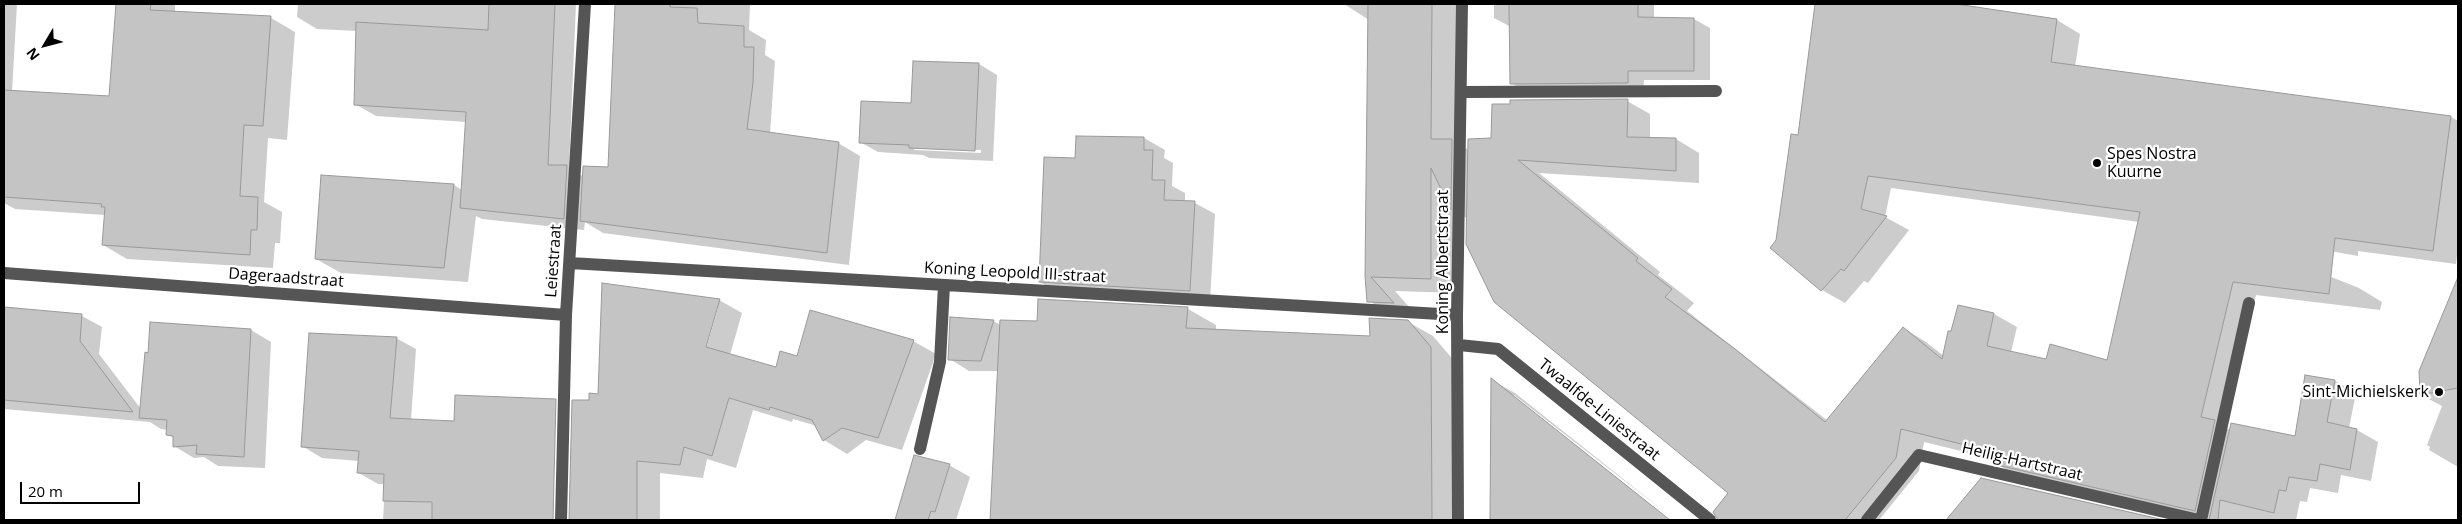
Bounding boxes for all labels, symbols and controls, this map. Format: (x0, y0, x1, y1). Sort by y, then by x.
north arrow (20, 20, 70, 70)
text: N (22, 44, 44, 65)
place label: Spes Nostra Kuurne (2107, 144, 2197, 182)
marker: Spes Nostra Kuurne (2091, 157, 2103, 169)
street label: Koning Albertstraat (1433, 190, 1453, 334)
street label: Leiestraat (542, 224, 566, 298)
street label: Koning Leopold III-straat (924, 259, 1106, 287)
street label: Dageraadstraat (228, 264, 344, 292)
street label: Twaalfde-Liniestraat (1534, 355, 1664, 465)
place label: Sint-Michielskerk (2303, 382, 2429, 402)
marker: Sint-Michielskerk (2433, 386, 2445, 398)
street label: Heilig-Hartstraat (1960, 439, 2084, 485)
scale bar (22, 472, 142, 504)
text: 20 m (28, 481, 63, 501)

